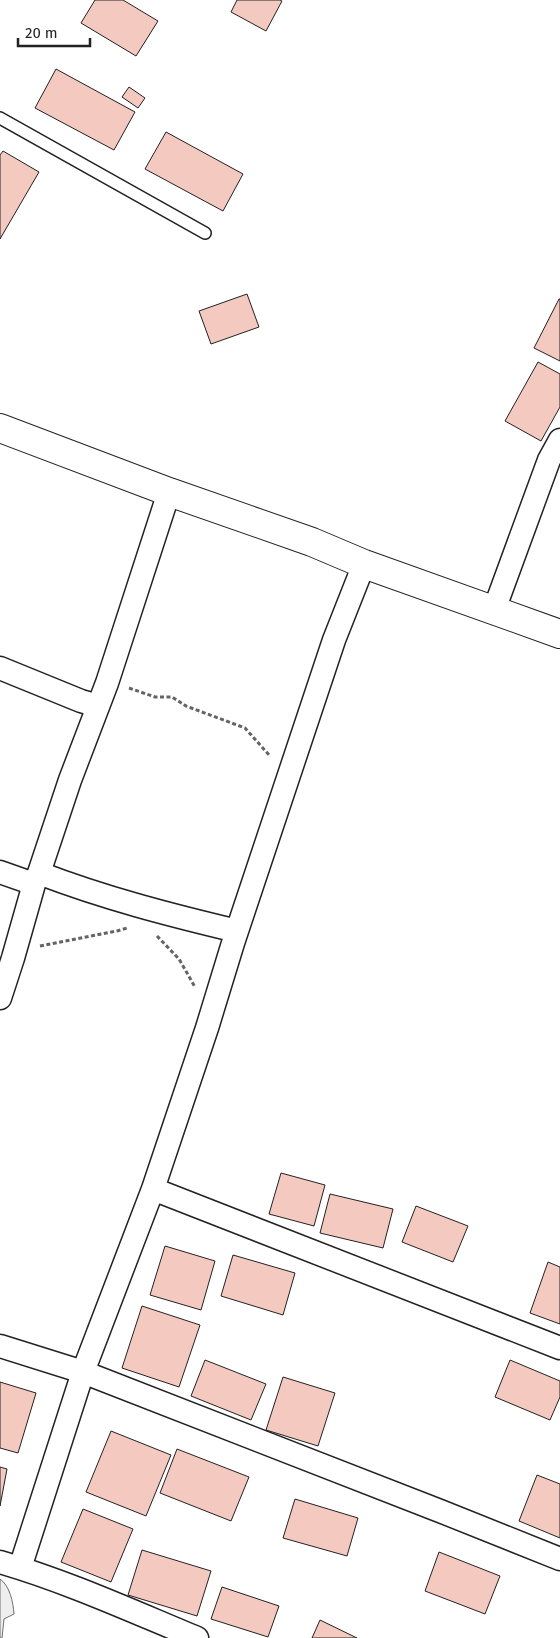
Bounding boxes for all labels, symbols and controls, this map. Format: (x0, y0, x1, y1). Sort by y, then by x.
scale bar (18, 15, 90, 47)
text: 20 m (25, 24, 58, 42)

